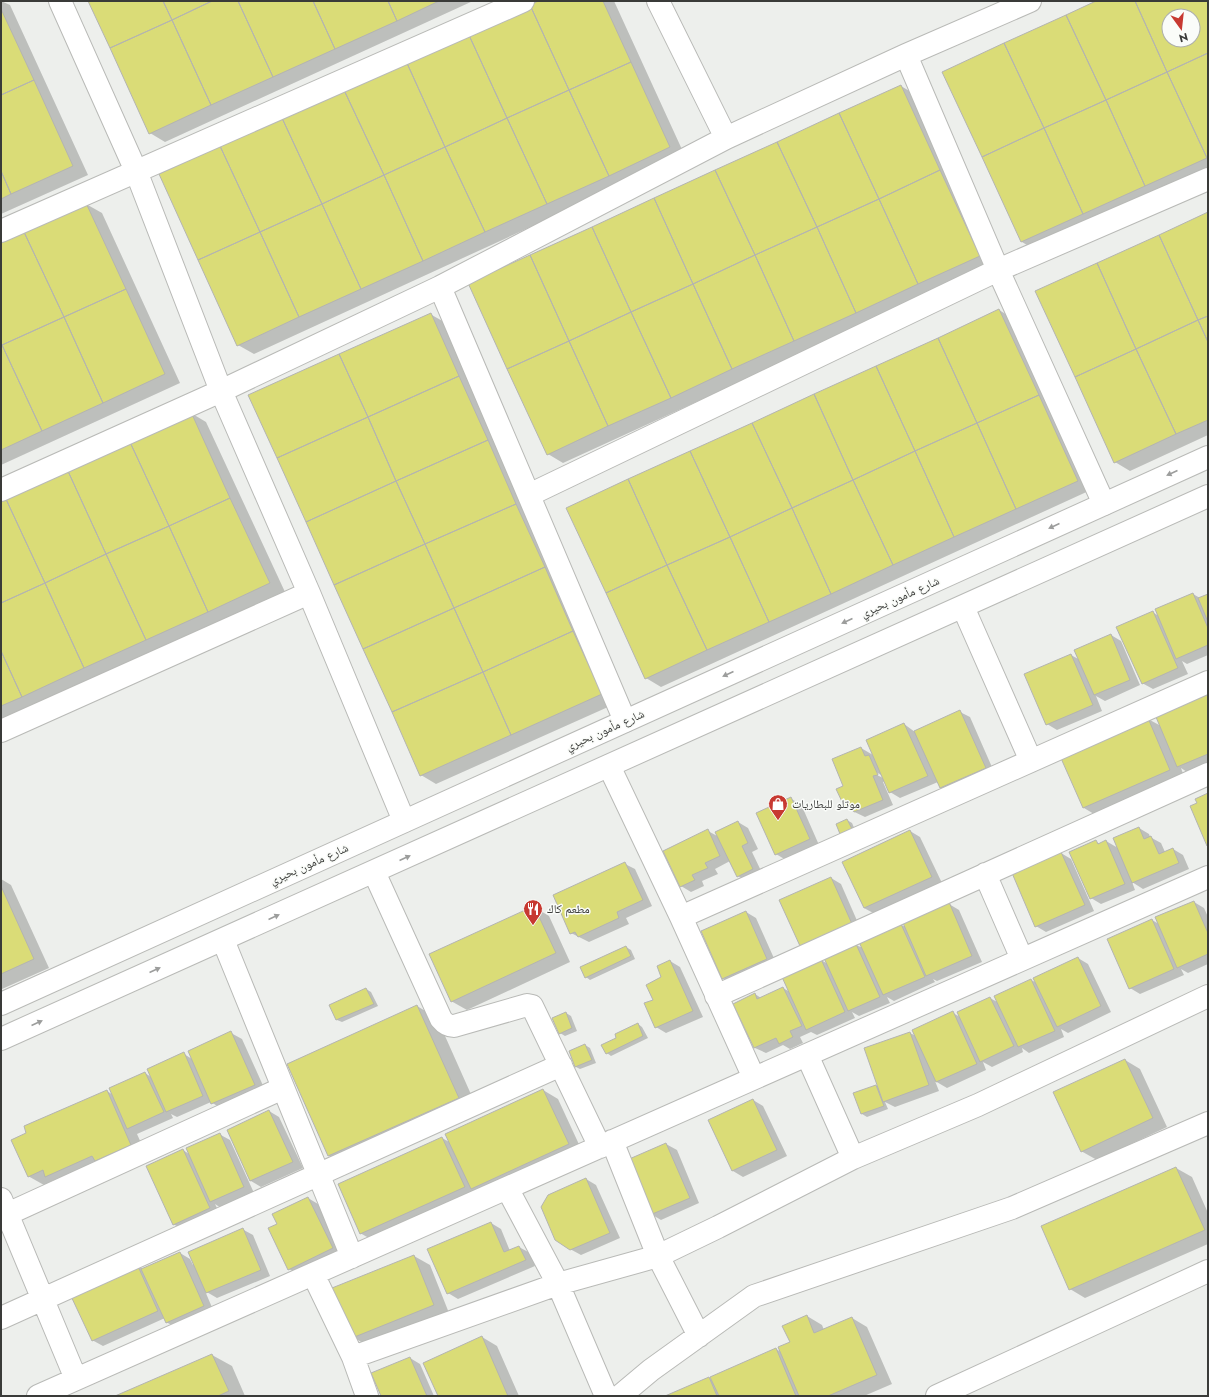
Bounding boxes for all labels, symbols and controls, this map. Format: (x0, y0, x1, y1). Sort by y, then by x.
north arrow (1161, 8, 1201, 48)
text: N (1177, 29, 1190, 47)
one-way arrow (1167, 470, 1178, 476)
one-way arrow (1048, 523, 1060, 529)
street label: شارع مأمون بحيري (858, 572, 943, 623)
one-way arrow (841, 618, 852, 624)
one-way arrow (722, 672, 734, 678)
street label: شارع مأمون بحيري (563, 705, 648, 756)
shop icon: موتلو للبطاريات (767, 793, 789, 821)
place label: موتلو للبطاريات (792, 795, 860, 813)
street label: شارع مأمون بحيري (267, 839, 352, 890)
one-way arrow (399, 855, 411, 861)
restaurant icon: مطعم كاك (522, 898, 544, 926)
place label: مطعم كاك (547, 900, 590, 918)
one-way arrow (268, 914, 279, 920)
one-way arrow (150, 967, 161, 973)
one-way arrow (31, 1020, 43, 1026)

